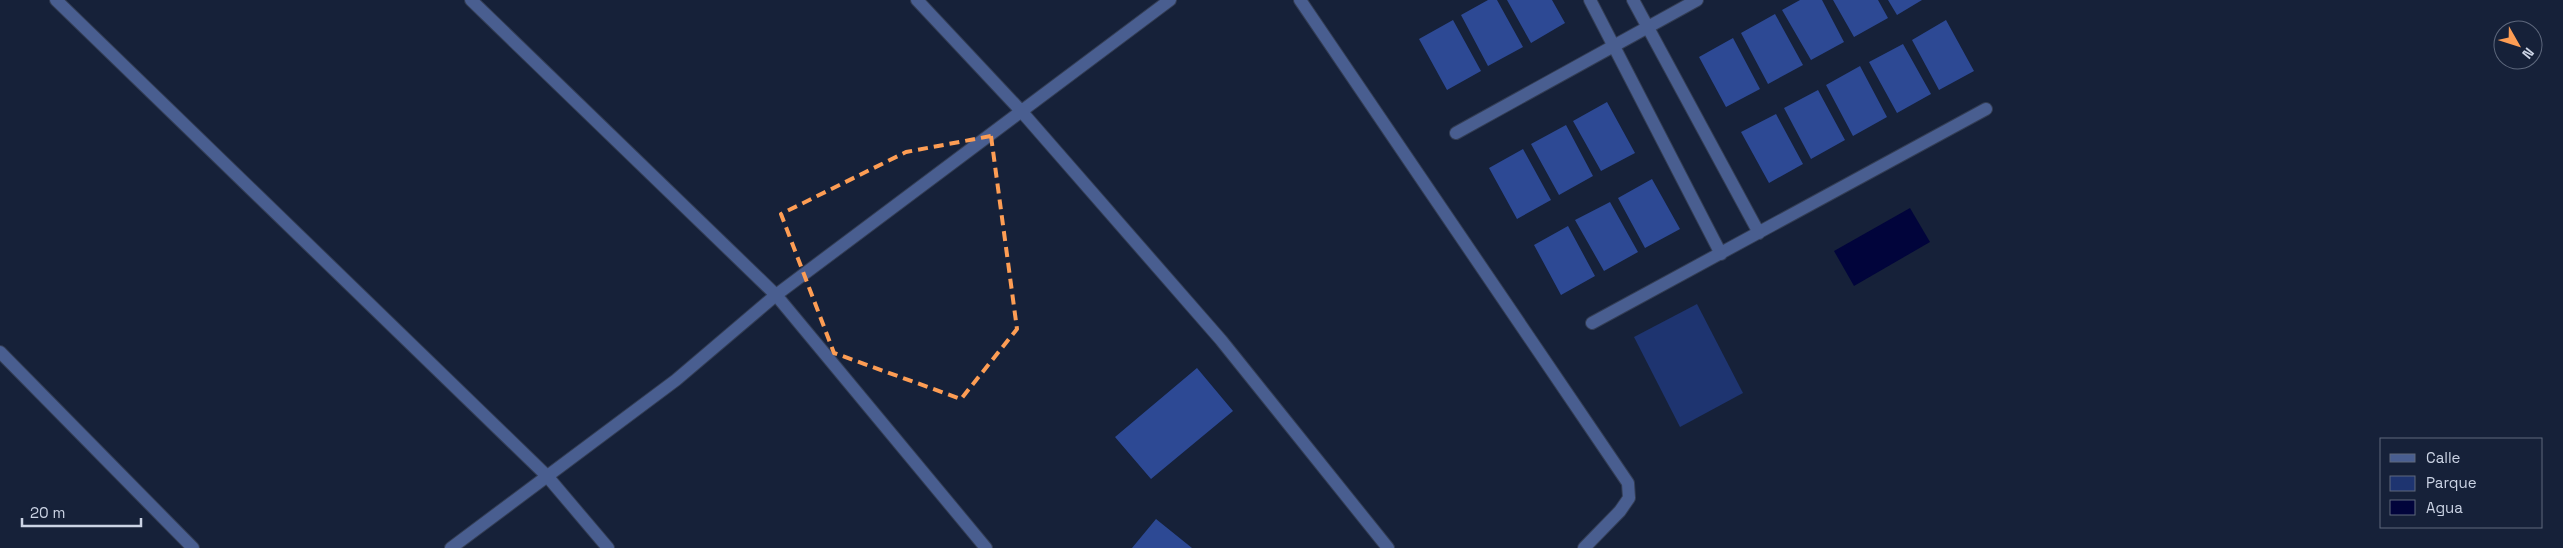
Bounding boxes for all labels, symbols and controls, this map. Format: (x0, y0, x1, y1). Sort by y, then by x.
north arrow (2493, 20, 2543, 70)
text: N (2518, 44, 2538, 62)
legend (2380, 438, 2543, 528)
text: Calle (2426, 448, 2461, 467)
text: Parque (2426, 473, 2477, 492)
scale bar (22, 496, 141, 528)
text: Agua (2426, 498, 2463, 517)
text: 20 m (30, 503, 65, 522)

